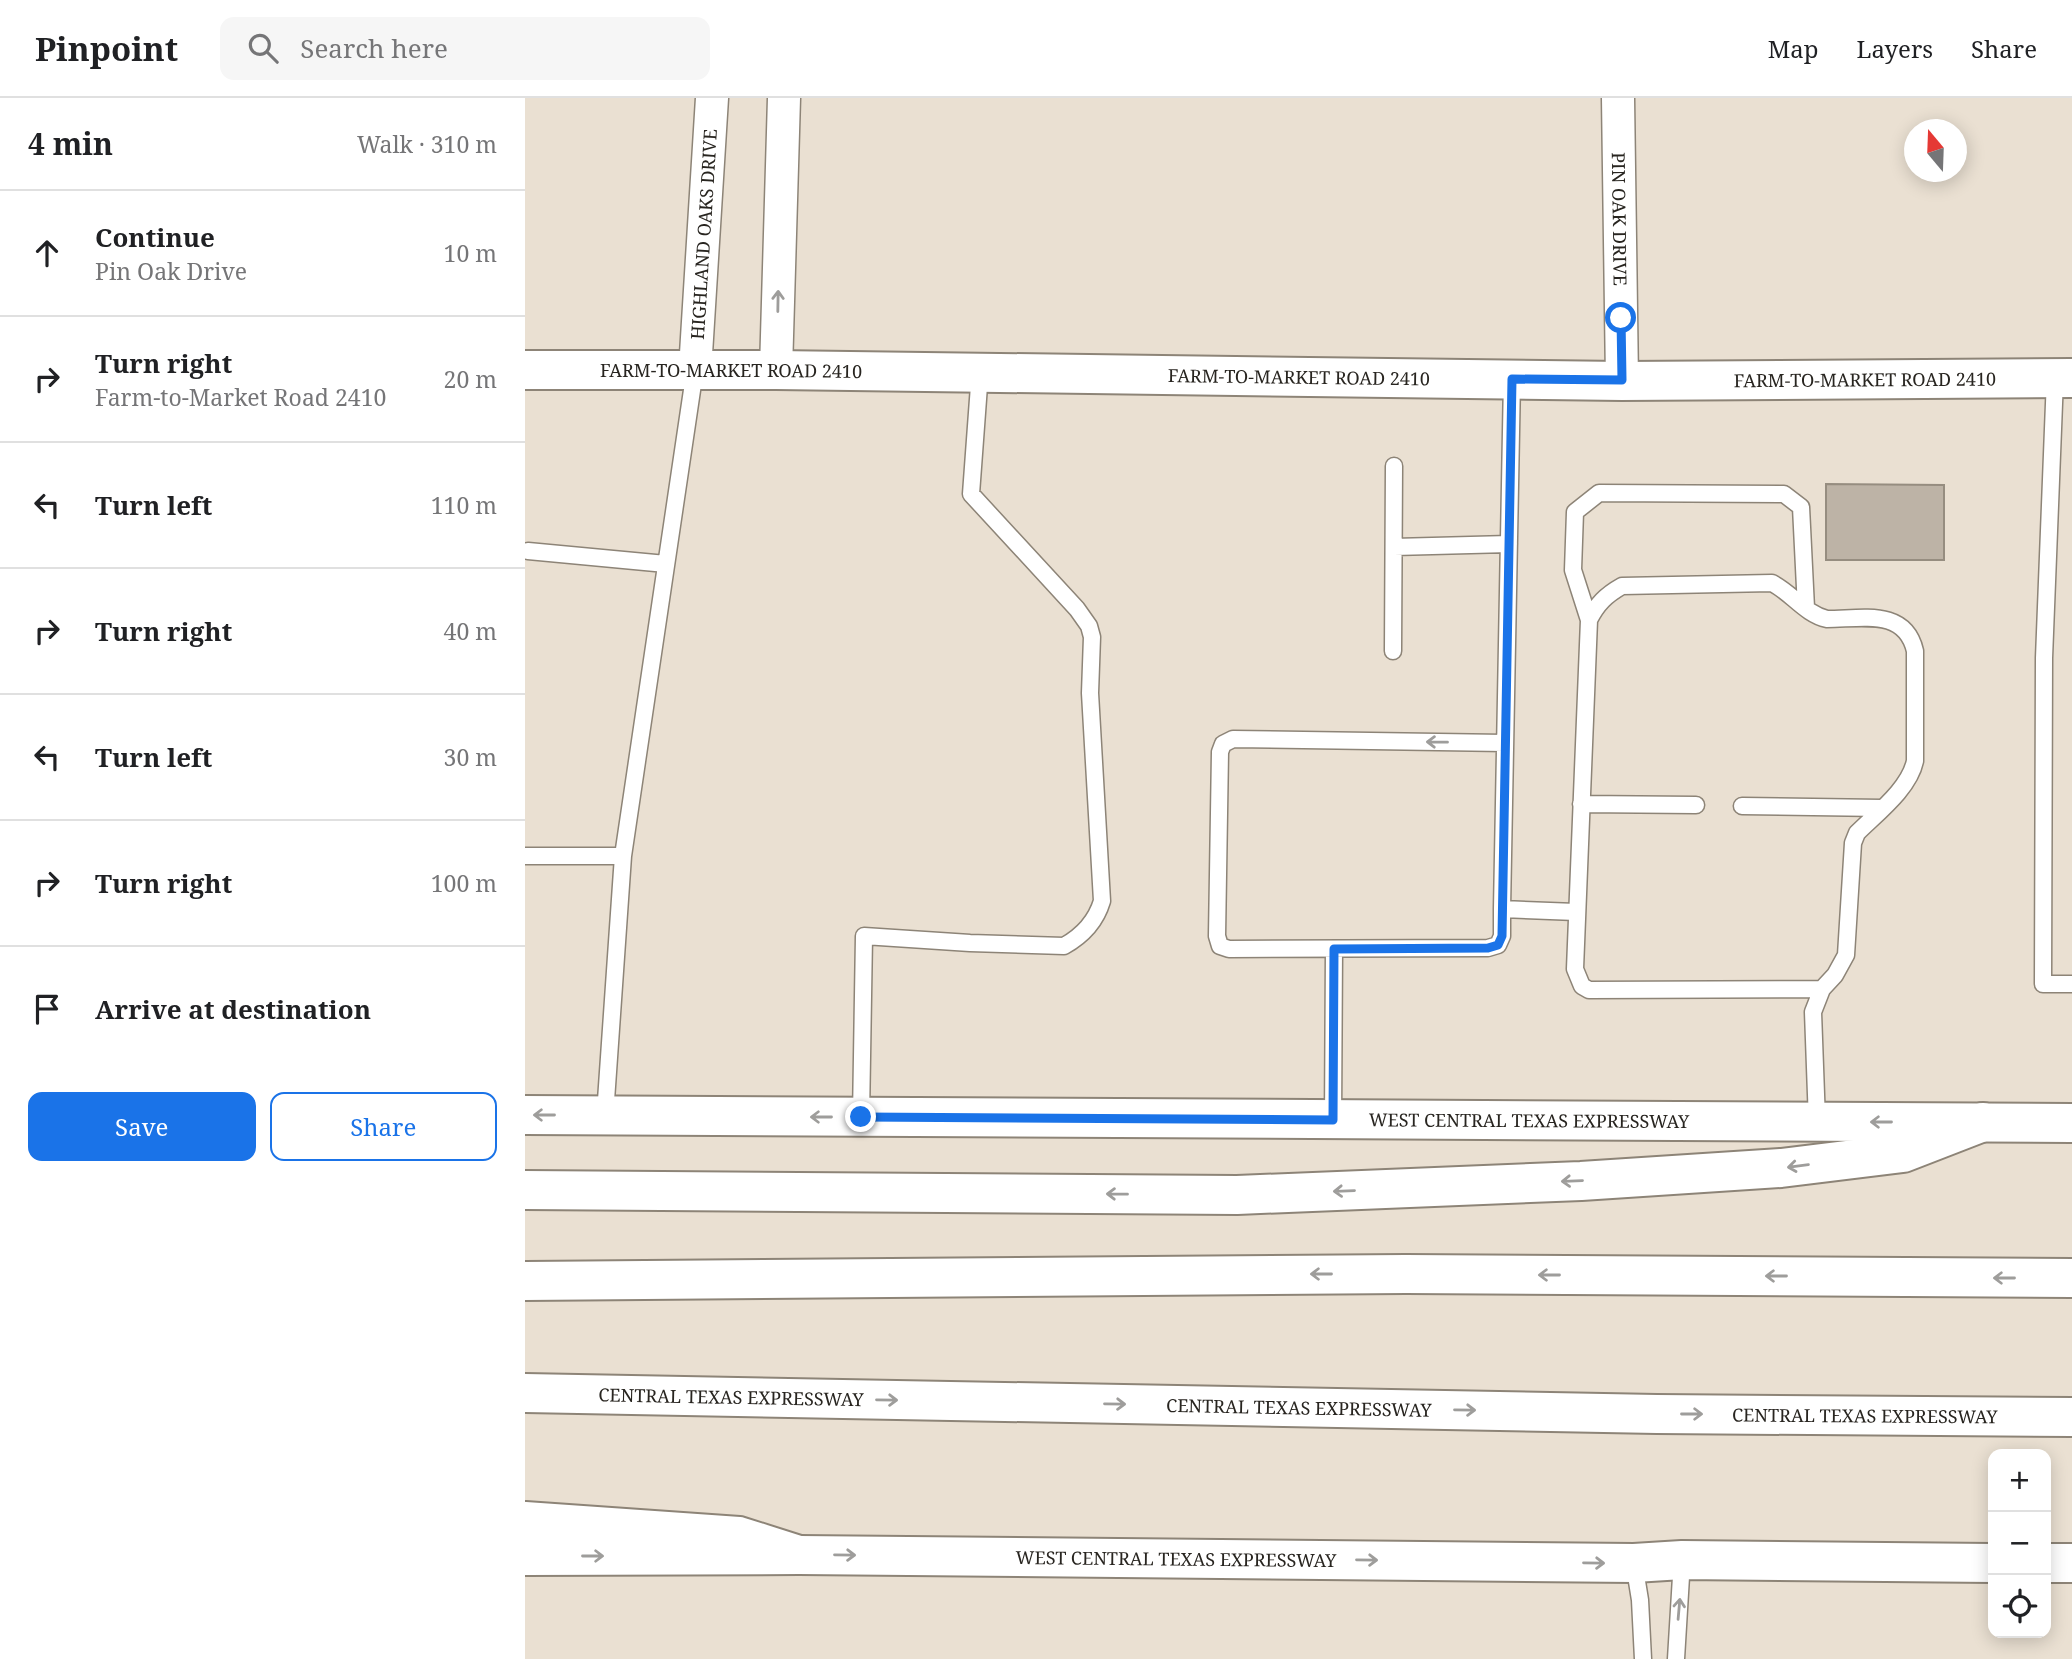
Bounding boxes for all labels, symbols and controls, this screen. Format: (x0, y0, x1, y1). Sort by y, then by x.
search box (220, 17, 710, 80)
text: Pinpoint (35, 26, 178, 71)
icon: search (244, 29, 282, 67)
text: Search here (300, 30, 448, 66)
text: Map (1768, 32, 1819, 65)
text: Layers (1857, 32, 1933, 65)
text: Share (1971, 32, 2037, 65)
north arrow (1904, 119, 1967, 182)
text: 4 min (28, 123, 113, 164)
text: Walk · 310 m (357, 128, 497, 160)
street label: HIGHLAND OAKS DRIVE (685, 128, 722, 340)
street label: PIN OAK DRIVE (1607, 152, 1633, 286)
text: Continue (95, 219, 215, 255)
icon: ahead (28, 234, 66, 272)
text: 10 m (444, 237, 497, 269)
text: Pin Oak Drive (95, 255, 247, 287)
one-way arrow (772, 290, 785, 313)
route start (1605, 302, 1636, 333)
text: Turn right (95, 345, 232, 381)
street label: FARM-TO-MARKET ROAD 2410 (600, 358, 862, 383)
icon: right (28, 360, 66, 398)
text: 20 m (444, 363, 497, 395)
street label: FARM-TO-MARKET ROAD 2410 (1168, 363, 1430, 391)
street label: FARM-TO-MARKET ROAD 2410 (1734, 367, 1996, 392)
text: Farm-to-Market Road 2410 (95, 381, 386, 413)
icon: left (28, 486, 66, 524)
text: Turn left (95, 487, 212, 523)
text: 110 m (431, 489, 497, 521)
icon: right (28, 612, 66, 650)
text: Turn right (95, 613, 232, 649)
text: 40 m (444, 615, 497, 647)
one-way arrow (1426, 735, 1449, 749)
icon: left (28, 738, 66, 776)
text: Turn left (95, 739, 212, 775)
text: 30 m (444, 741, 497, 773)
icon: right (28, 864, 66, 902)
text: Turn right (95, 865, 232, 901)
text: 100 m (431, 867, 497, 899)
icon: arrive (28, 990, 66, 1028)
text: Arrive at destination (95, 991, 371, 1027)
button: Save (28, 1092, 256, 1161)
button: Share (270, 1092, 497, 1161)
route end (845, 1101, 876, 1132)
street label: WEST CENTRAL TEXAS EXPRESSWAY (1369, 1107, 1690, 1133)
one-way arrow (533, 1108, 556, 1122)
one-way arrow (810, 1110, 833, 1124)
one-way arrow (1870, 1115, 1893, 1129)
one-way arrow (1788, 1159, 1810, 1172)
one-way arrow (1560, 1175, 1583, 1188)
one-way arrow (1333, 1184, 1356, 1197)
one-way arrow (1106, 1187, 1129, 1201)
one-way arrow (1310, 1267, 1333, 1281)
one-way arrow (1538, 1268, 1561, 1282)
one-way arrow (1765, 1269, 1788, 1283)
one-way arrow (1993, 1271, 2016, 1285)
street label: CENTRAL TEXAS EXPRESSWAY (598, 1382, 865, 1411)
one-way arrow (875, 1393, 898, 1407)
street label: CENTRAL TEXAS EXPRESSWAY (1166, 1393, 1432, 1422)
one-way arrow (1103, 1397, 1126, 1411)
street label: CENTRAL TEXAS EXPRESSWAY (1732, 1403, 1998, 1428)
one-way arrow (1453, 1404, 1476, 1417)
one-way arrow (1680, 1407, 1703, 1421)
map controls (1988, 1449, 2051, 1638)
button: + (1988, 1449, 2051, 1512)
button: − (1988, 1512, 2051, 1575)
street label: WEST CENTRAL TEXAS EXPRESSWAY (1016, 1545, 1337, 1572)
one-way arrow (833, 1548, 856, 1562)
one-way arrow (581, 1549, 604, 1563)
one-way arrow (1355, 1554, 1378, 1567)
one-way arrow (1582, 1556, 1605, 1570)
button: locate (1988, 1575, 2051, 1638)
one-way arrow (1673, 1599, 1686, 1621)

